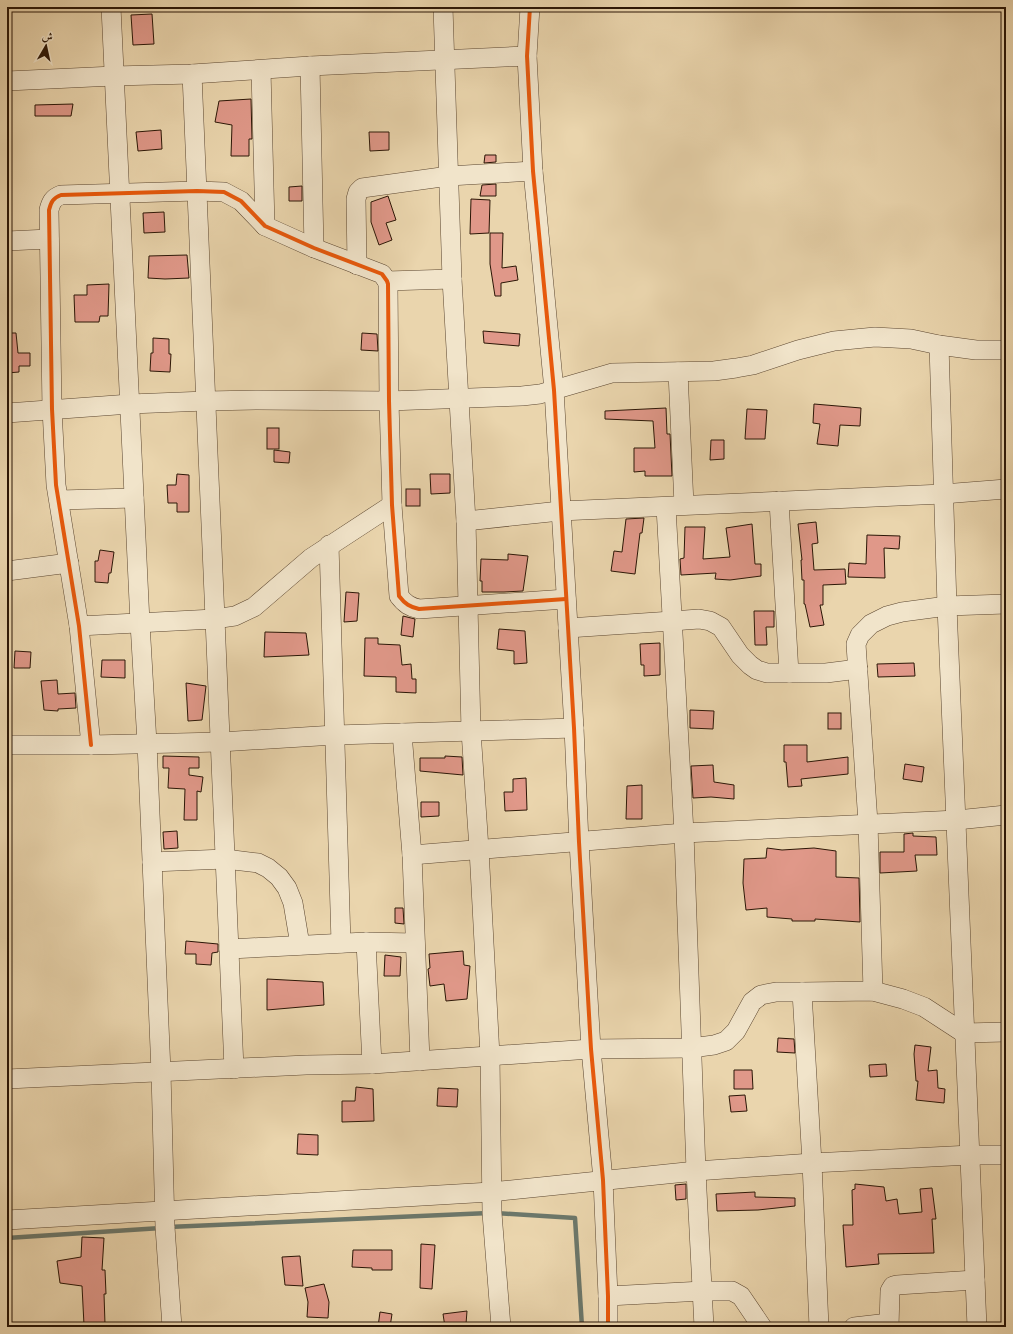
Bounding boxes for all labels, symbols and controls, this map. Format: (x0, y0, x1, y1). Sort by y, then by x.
north arrow (26, 26, 66, 66)
text: ش (41, 29, 54, 44)

